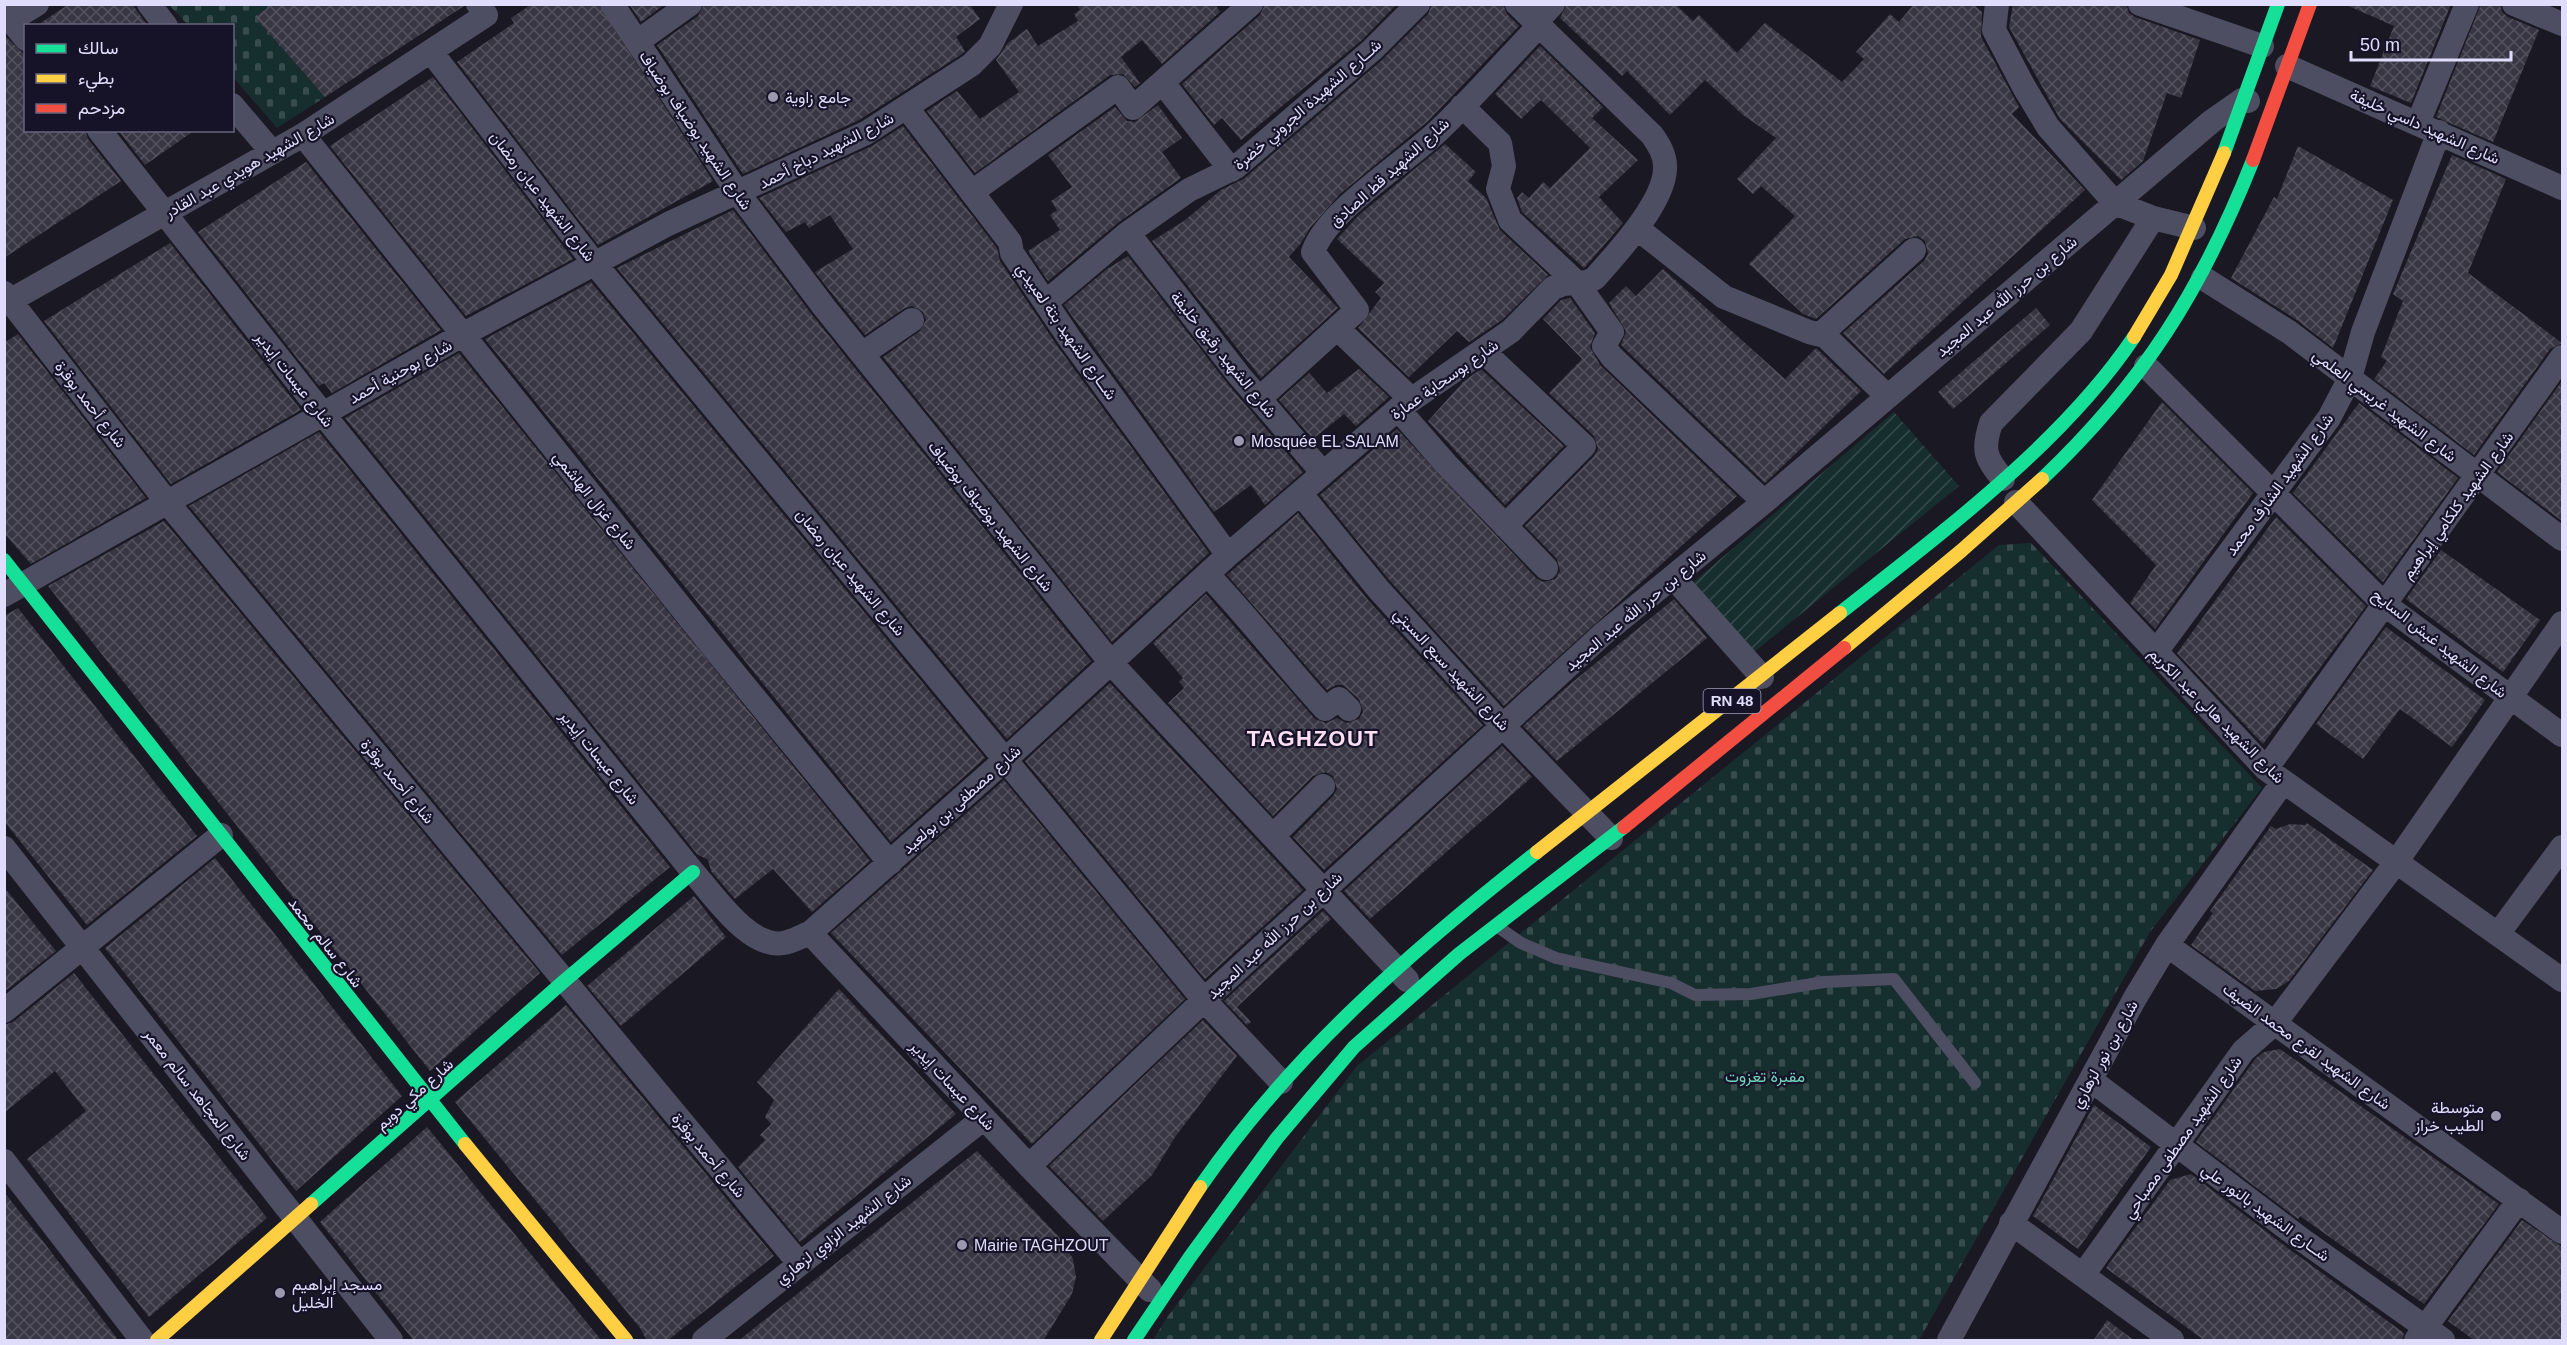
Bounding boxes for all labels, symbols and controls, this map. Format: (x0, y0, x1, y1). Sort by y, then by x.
legend (24, 24, 234, 132)
scale bar (2351, 24, 2512, 62)
text: 50 m (2360, 35, 2400, 55)
street label: شــارع الشهيدة الجروني خضرة (1230, 36, 1388, 177)
text: سالك (78, 38, 118, 58)
street label: شارع الشهيد بوضياف بوضياف (634, 48, 755, 215)
text: بطيء (78, 68, 114, 93)
street label: شارع الشهيد داسي خليفة (2345, 86, 2502, 172)
place label: جامع زاوية (785, 89, 851, 109)
marker: جامع زاوية (766, 90, 780, 104)
text: مزدحم (78, 98, 125, 120)
street label: شارع الشهيد دباخ أحمد (756, 109, 898, 195)
street label: شارع الشهيد هويدي عبد القادر (161, 110, 340, 226)
street label: شارع الشهيد قط الصادق (1326, 114, 1454, 232)
street label: شارع الشهيد عبان رمضان (484, 128, 599, 266)
street label: شارع بن حرز الله عبد المجيد (1932, 232, 2082, 362)
street label: شــارع الشهيد بتة لعبيدي (1009, 260, 1120, 406)
street label: شارع الشهيد رقيق خليفة (1165, 288, 1280, 423)
street label: شارع عيسات إيدير (249, 328, 337, 432)
street label: شارع بوحنية أحمد (346, 336, 456, 409)
street label: شارع بوسحابة عمارة (1387, 336, 1503, 425)
street label: شارع الشهيد غريسي العلمي (2307, 346, 2460, 469)
street label: شارع أحمد بوقرة (49, 358, 130, 453)
street label: شارع الشهيد الشارف محمد (2222, 410, 2339, 560)
street label: شارع الشهيد كلكامي إبراهيم (2398, 428, 2521, 585)
place label: Mosquée EL SALAM (1251, 433, 1399, 450)
marker: Mosquée EL SALAM (1232, 434, 1246, 448)
street label: شارع الشهيد بوضياف بوضياف (923, 438, 1056, 597)
street label: شارع غزال الهاشمي (546, 448, 639, 556)
street label: شارع الشهيد عبان رمضان (790, 506, 909, 641)
street label: شارع بن حرز الله عبد المجيد (1561, 546, 1711, 676)
street label: شارع الشهيد غبش السايح (2367, 586, 2510, 704)
street label: شارع الشهيد سبع السبتي (1387, 605, 1513, 737)
street label: شارع الشهيد هالي عبد الكريم (2142, 644, 2288, 790)
road number: RN 48 (1704, 689, 1760, 713)
street label: شارع عيسات إيدير (554, 706, 643, 810)
district label: TAGHZOUT (1247, 726, 1379, 751)
street label: شارع أحمد بوقرة (355, 736, 438, 829)
street label: شارع مصطفى بن بولعيد (899, 742, 1026, 859)
street label: شارع بن حرز الله عبد المجيد (1203, 868, 1347, 1004)
street label: شارع سالم محمد (283, 894, 366, 993)
street label: شارع الشهيد لقرع محمد الضيف (2218, 980, 2394, 1115)
street label: شارع بن نور لزهاري (2068, 997, 2145, 1114)
street label: شارع المجاهد سالم معمر (138, 1024, 254, 1165)
street label: شارع عيسات إيدير (904, 1036, 998, 1136)
street label: شارع الشهيد مصطفى مصباحي (2120, 1053, 2249, 1225)
street label: شارع مكي دويم (372, 1055, 460, 1137)
park label: مقبرة تغزوت (1725, 1068, 1805, 1087)
place label: متوسطة الطيب خراز (2414, 1099, 2484, 1136)
marker: متوسطة الطيب خراز (2489, 1109, 2503, 1123)
street label: شارع أحمد بوقرة (666, 1110, 749, 1203)
street label: شــارع الشهيد بالنور علي (2196, 1160, 2333, 1269)
street label: شارع الشهيد الزاوي لزهاري (772, 1171, 917, 1291)
place label: Mairie TAGHZOUT (974, 1237, 1109, 1254)
marker: Mairie TAGHZOUT (955, 1238, 969, 1252)
place label: مسجد إبراهيم الخليل (292, 1276, 382, 1313)
marker: مسجد إبراهيم الخليل (273, 1286, 287, 1300)

